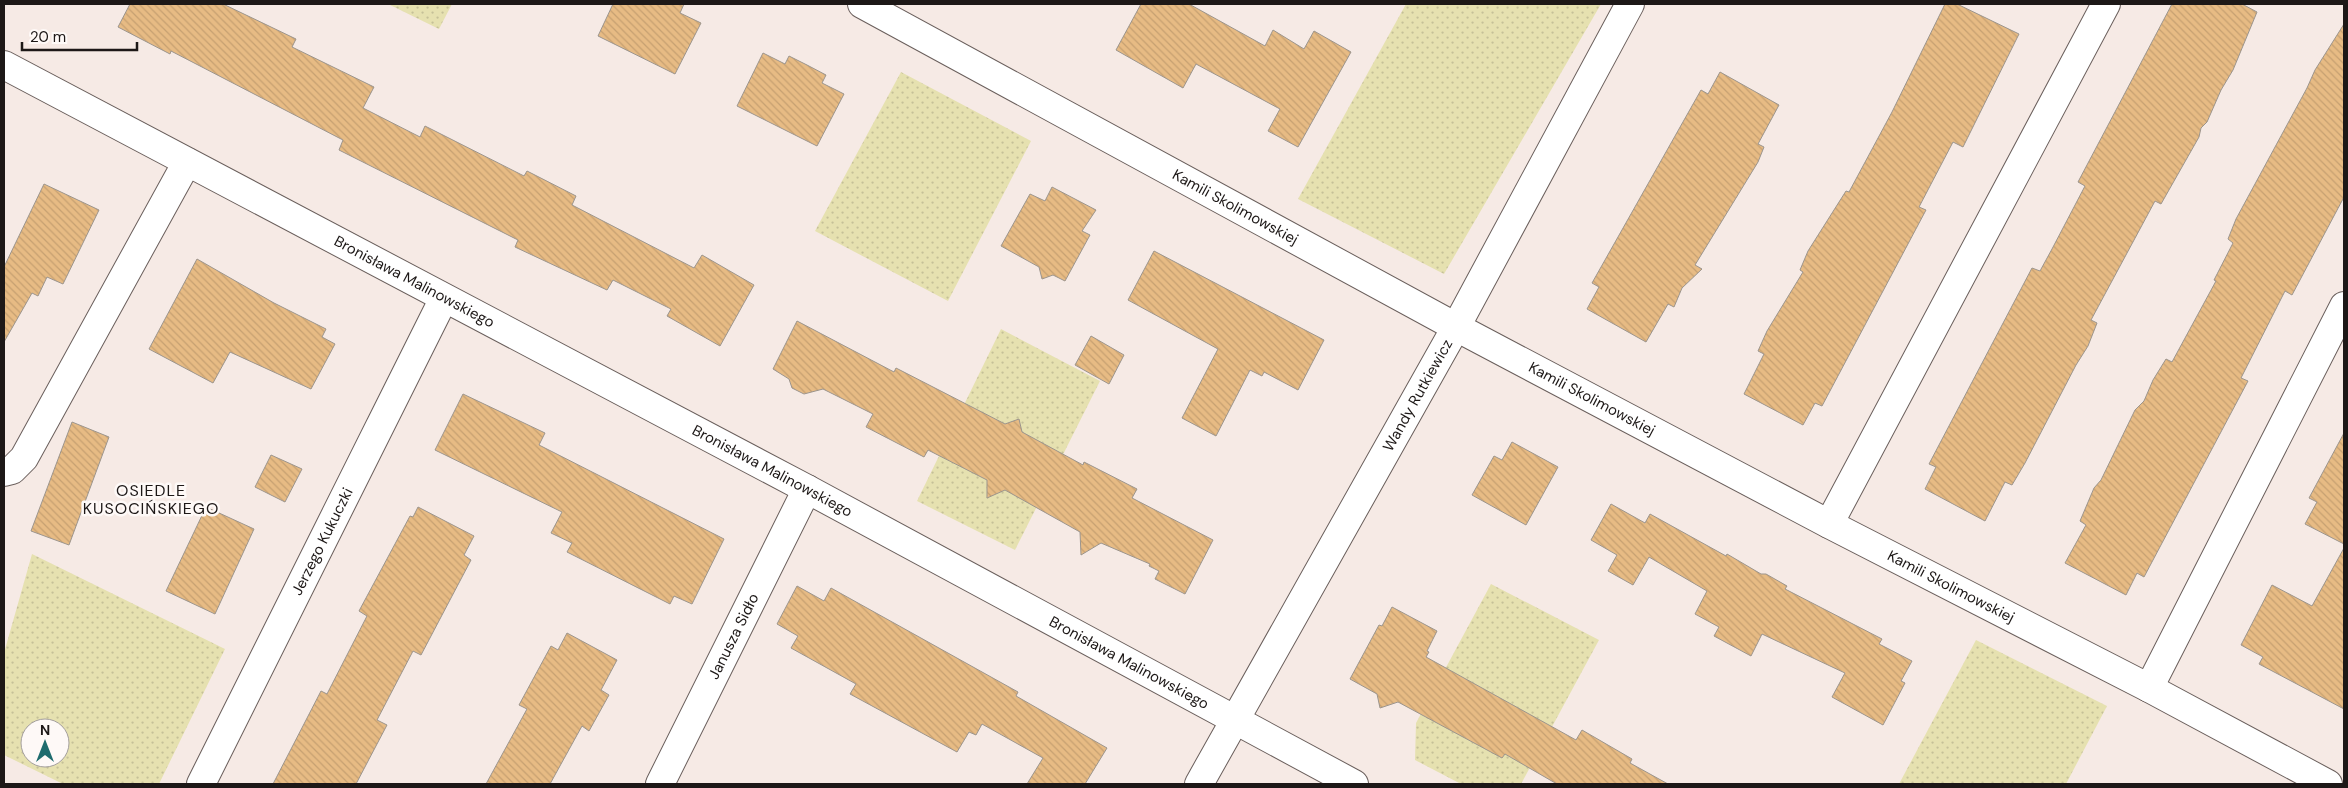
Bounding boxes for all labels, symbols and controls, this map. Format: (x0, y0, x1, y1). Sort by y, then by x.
scale bar (22, 20, 138, 52)
text: 20 m (30, 27, 66, 47)
street label: Kamili Skolimowskiej (1169, 165, 1302, 249)
street label: Bronisława Malinowskiego (331, 231, 498, 332)
street label: Wandy Rutkiewicz (1378, 335, 1457, 455)
street label: Kamili Skolimowskiej (1525, 357, 1659, 441)
street label: Bronisława Malinowskiego (689, 420, 856, 522)
district label: OSIEDLE KUSOCIŃSKIEGO (83, 480, 219, 519)
street label: Jerzego Kukuczki (287, 484, 358, 599)
street label: Kamili Skolimowskiej (1884, 546, 2018, 627)
street label: Janusza Sidło (704, 590, 764, 683)
street label: Bronisława Malinowskiego (1046, 611, 1213, 714)
north arrow (20, 718, 70, 768)
text: N (40, 721, 50, 739)

